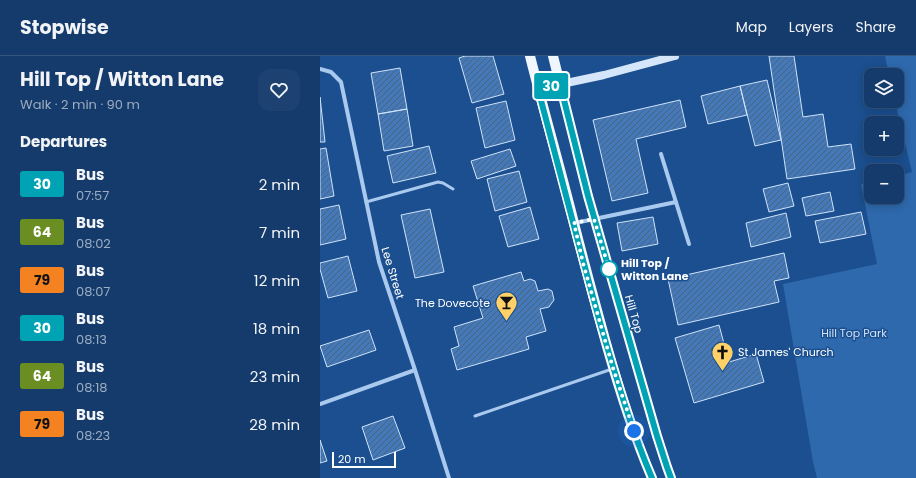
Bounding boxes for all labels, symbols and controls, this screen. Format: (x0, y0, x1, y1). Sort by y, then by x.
text: Stopwise (20, 14, 109, 41)
text: Map (736, 17, 767, 37)
text: Layers (789, 17, 833, 37)
text: Share (855, 17, 896, 37)
text: Hill Top / Witton Lane (20, 66, 224, 93)
map controls (864, 68, 904, 204)
button: layers (864, 68, 904, 108)
button: heart (258, 69, 300, 111)
line badge: 30 (533, 73, 569, 99)
text: 30 (542, 76, 560, 96)
text: Walk · 2 min · 90 m (20, 95, 140, 114)
button: + (864, 116, 904, 156)
text: Departures (20, 131, 107, 152)
text: Bus (76, 164, 104, 185)
button: − (864, 164, 904, 204)
text: 30 (33, 174, 51, 194)
text: 2 min (259, 174, 300, 195)
text: 07:57 (76, 186, 109, 205)
text: Bus (76, 212, 104, 233)
text: 64 (33, 222, 51, 242)
text: 7 min (259, 222, 300, 243)
text: 08:02 (76, 234, 111, 253)
street label: Lee Street (378, 245, 408, 301)
place label: Hill Top / Witton Lane (621, 255, 689, 284)
text: Bus (76, 260, 104, 281)
marker: Hill Top / Witton Lane (600, 260, 618, 278)
text: 79 (34, 270, 50, 290)
text: 12 min (254, 270, 300, 291)
text: 08:07 (76, 282, 110, 301)
bar icon: The Dovecote (493, 290, 519, 323)
street label: Hill Top (621, 293, 647, 335)
place label: The Dovecote (415, 295, 490, 311)
text: Bus (76, 308, 104, 329)
text: 30 (33, 318, 51, 338)
text: 18 min (253, 318, 300, 339)
park label: Hill Top Park (821, 325, 887, 341)
text: 08:13 (76, 330, 107, 349)
church icon: St James' Church (710, 339, 736, 372)
place label: St James' Church (738, 344, 834, 360)
text: Bus (76, 356, 104, 377)
text: 64 (33, 366, 51, 386)
text: 23 min (250, 366, 300, 387)
text: 08:18 (76, 378, 108, 397)
text: Bus (76, 404, 104, 425)
text: 79 (34, 414, 50, 434)
text: 28 min (249, 414, 300, 435)
your location (624, 421, 644, 441)
text: 08:23 (76, 426, 110, 445)
scale bar (332, 450, 396, 469)
text: 20 m (338, 451, 366, 467)

